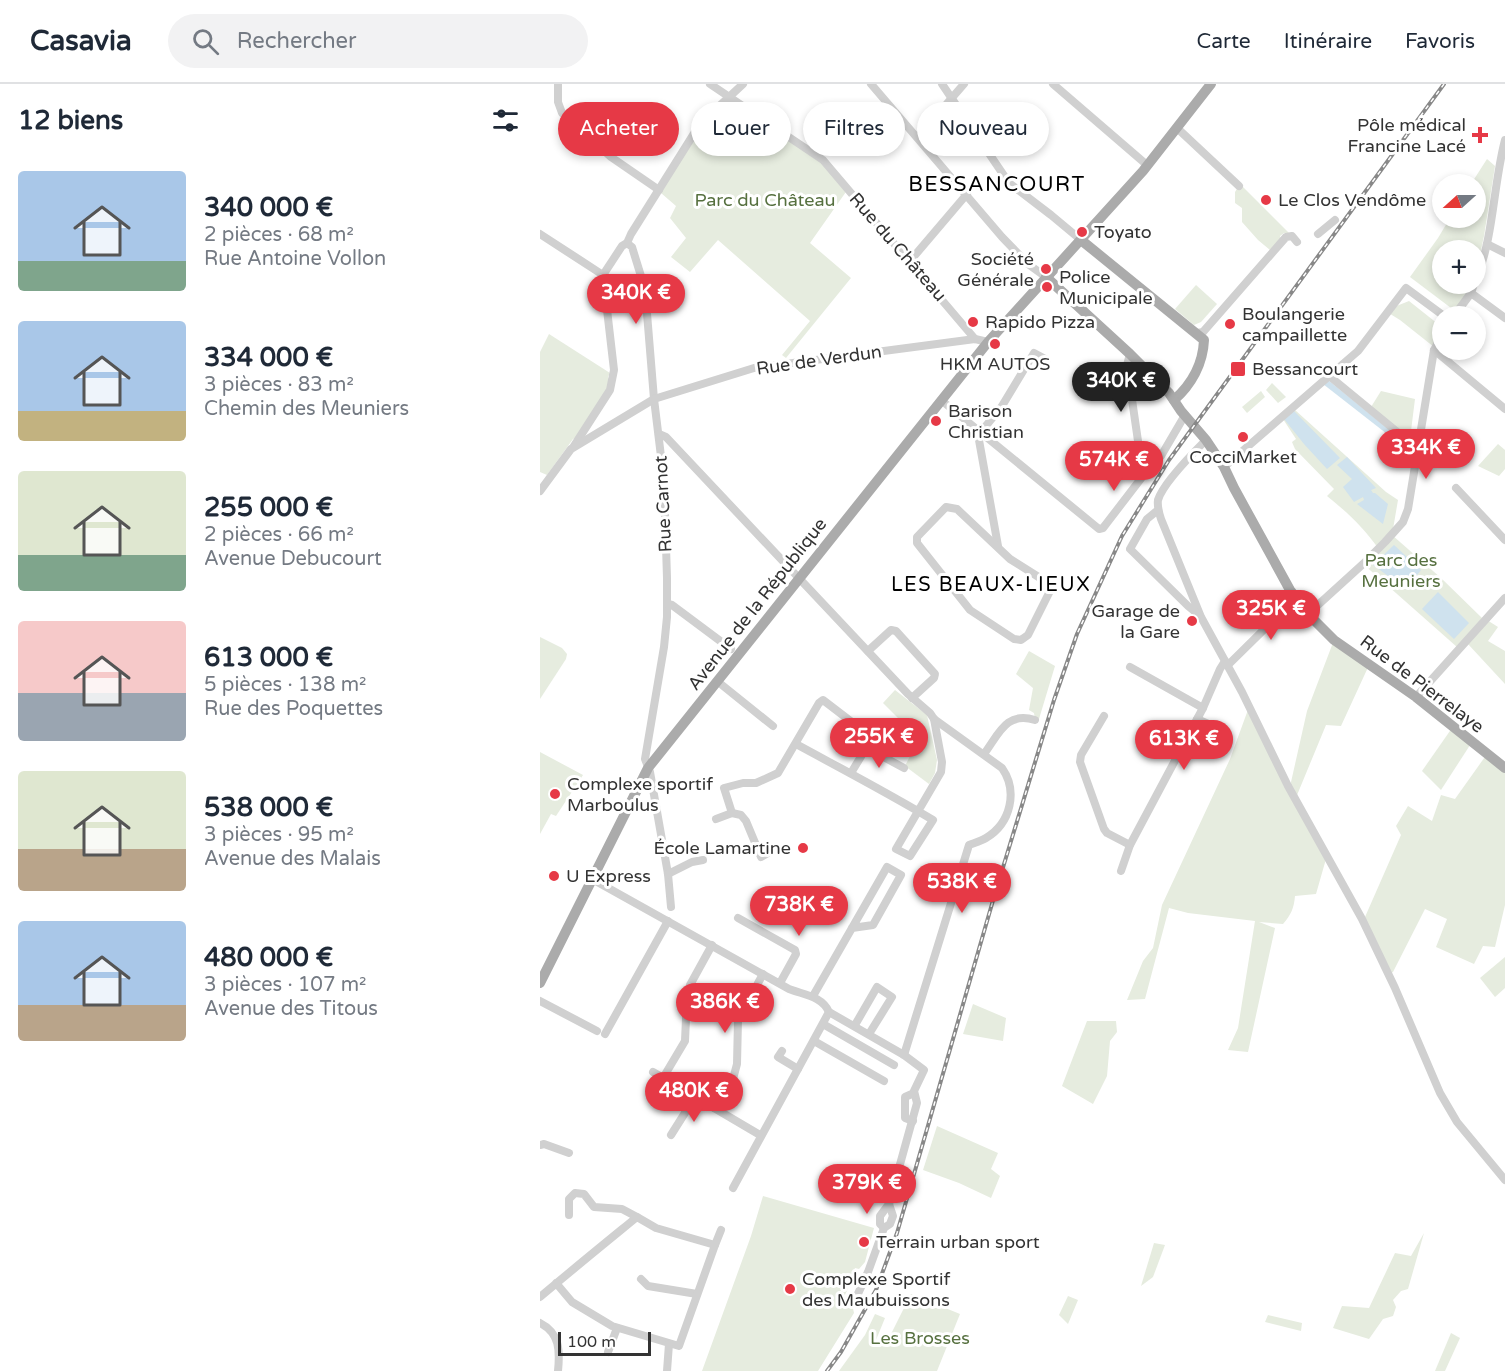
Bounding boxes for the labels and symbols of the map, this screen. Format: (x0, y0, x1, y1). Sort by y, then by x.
place label: Pôle médical Francine Lacé (1347, 114, 1466, 157)
marker: Pôle médical Francine Lacé (1471, 126, 1489, 144)
district label: BESSANCOURT (908, 172, 1086, 197)
north arrow (1432, 174, 1486, 228)
street label: Rue du Château (845, 188, 951, 306)
park label: Parc du Château (695, 189, 835, 211)
place label: Le Clos Vendôme (1278, 189, 1426, 211)
marker: Le Clos Vendôme (1259, 193, 1273, 207)
place label: Toyato (1094, 221, 1152, 243)
marker: Toyato (1075, 225, 1089, 239)
place label: Société Générale (957, 248, 1034, 291)
marker: Société Générale (1039, 262, 1053, 276)
place label: Police Municipale (1059, 266, 1153, 309)
pin: 340K € (587, 274, 685, 325)
marker: Police Municipale (1040, 280, 1054, 294)
place label: Boulangerie campaillette (1242, 303, 1347, 346)
place label: Rapido Pizza (985, 311, 1095, 333)
marker: Rapido Pizza (966, 315, 980, 329)
marker: Boulangerie campaillette (1223, 317, 1237, 331)
marker: HKM AUTOS (988, 337, 1002, 351)
street label: Rue de Verdun (755, 340, 883, 380)
place label: HKM AUTOS (940, 353, 1050, 375)
place label: Bessancourt (1252, 358, 1358, 380)
marker: Bessancourt (1229, 360, 1247, 378)
pin: 340K € (1072, 362, 1170, 413)
place label: Barison Christian (948, 400, 1024, 443)
marker: Barison Christian (929, 414, 943, 428)
pin: 334K € (1377, 429, 1475, 480)
marker: CocciMarket (1236, 430, 1250, 444)
pin: 574K € (1065, 441, 1163, 492)
place label: CocciMarket (1189, 446, 1297, 468)
street label: Rue Carnot (649, 455, 677, 553)
street label: Avenue de la République (683, 513, 831, 695)
park label: Parc des Meuniers (1361, 549, 1441, 592)
district label: LES BEAUX-LIEUX (891, 573, 1091, 597)
pin: 325K € (1222, 590, 1320, 641)
place label: Garage de la Gare (1091, 600, 1180, 643)
marker: Garage de la Gare (1185, 614, 1199, 628)
street label: Rue de Pierrelaye (1356, 630, 1488, 738)
pin: 255K € (830, 718, 928, 769)
pin: 613K € (1135, 720, 1233, 771)
place label: Complexe sportif Marboulus (567, 773, 713, 816)
marker: Complexe sportif Marboulus (548, 787, 562, 801)
place label: École Lamartine (653, 837, 791, 859)
marker: École Lamartine (796, 841, 810, 855)
pin: 538K € (913, 863, 1011, 914)
place label: U Express (566, 865, 651, 887)
marker: U Express (547, 869, 561, 883)
pin: 738K € (750, 886, 848, 937)
pin: 386K € (676, 983, 774, 1034)
pin: 480K € (645, 1072, 743, 1123)
pin: 379K € (818, 1164, 916, 1215)
place label: Terrain urban sport (876, 1231, 1040, 1253)
marker: Terrain urban sport (857, 1235, 871, 1249)
place label: Complexe Sportif des Maubuissons (802, 1268, 950, 1311)
marker: Complexe Sportif des Maubuissons (783, 1282, 797, 1296)
park label: Les Brosses (870, 1327, 970, 1349)
scale bar (558, 1329, 651, 1356)

